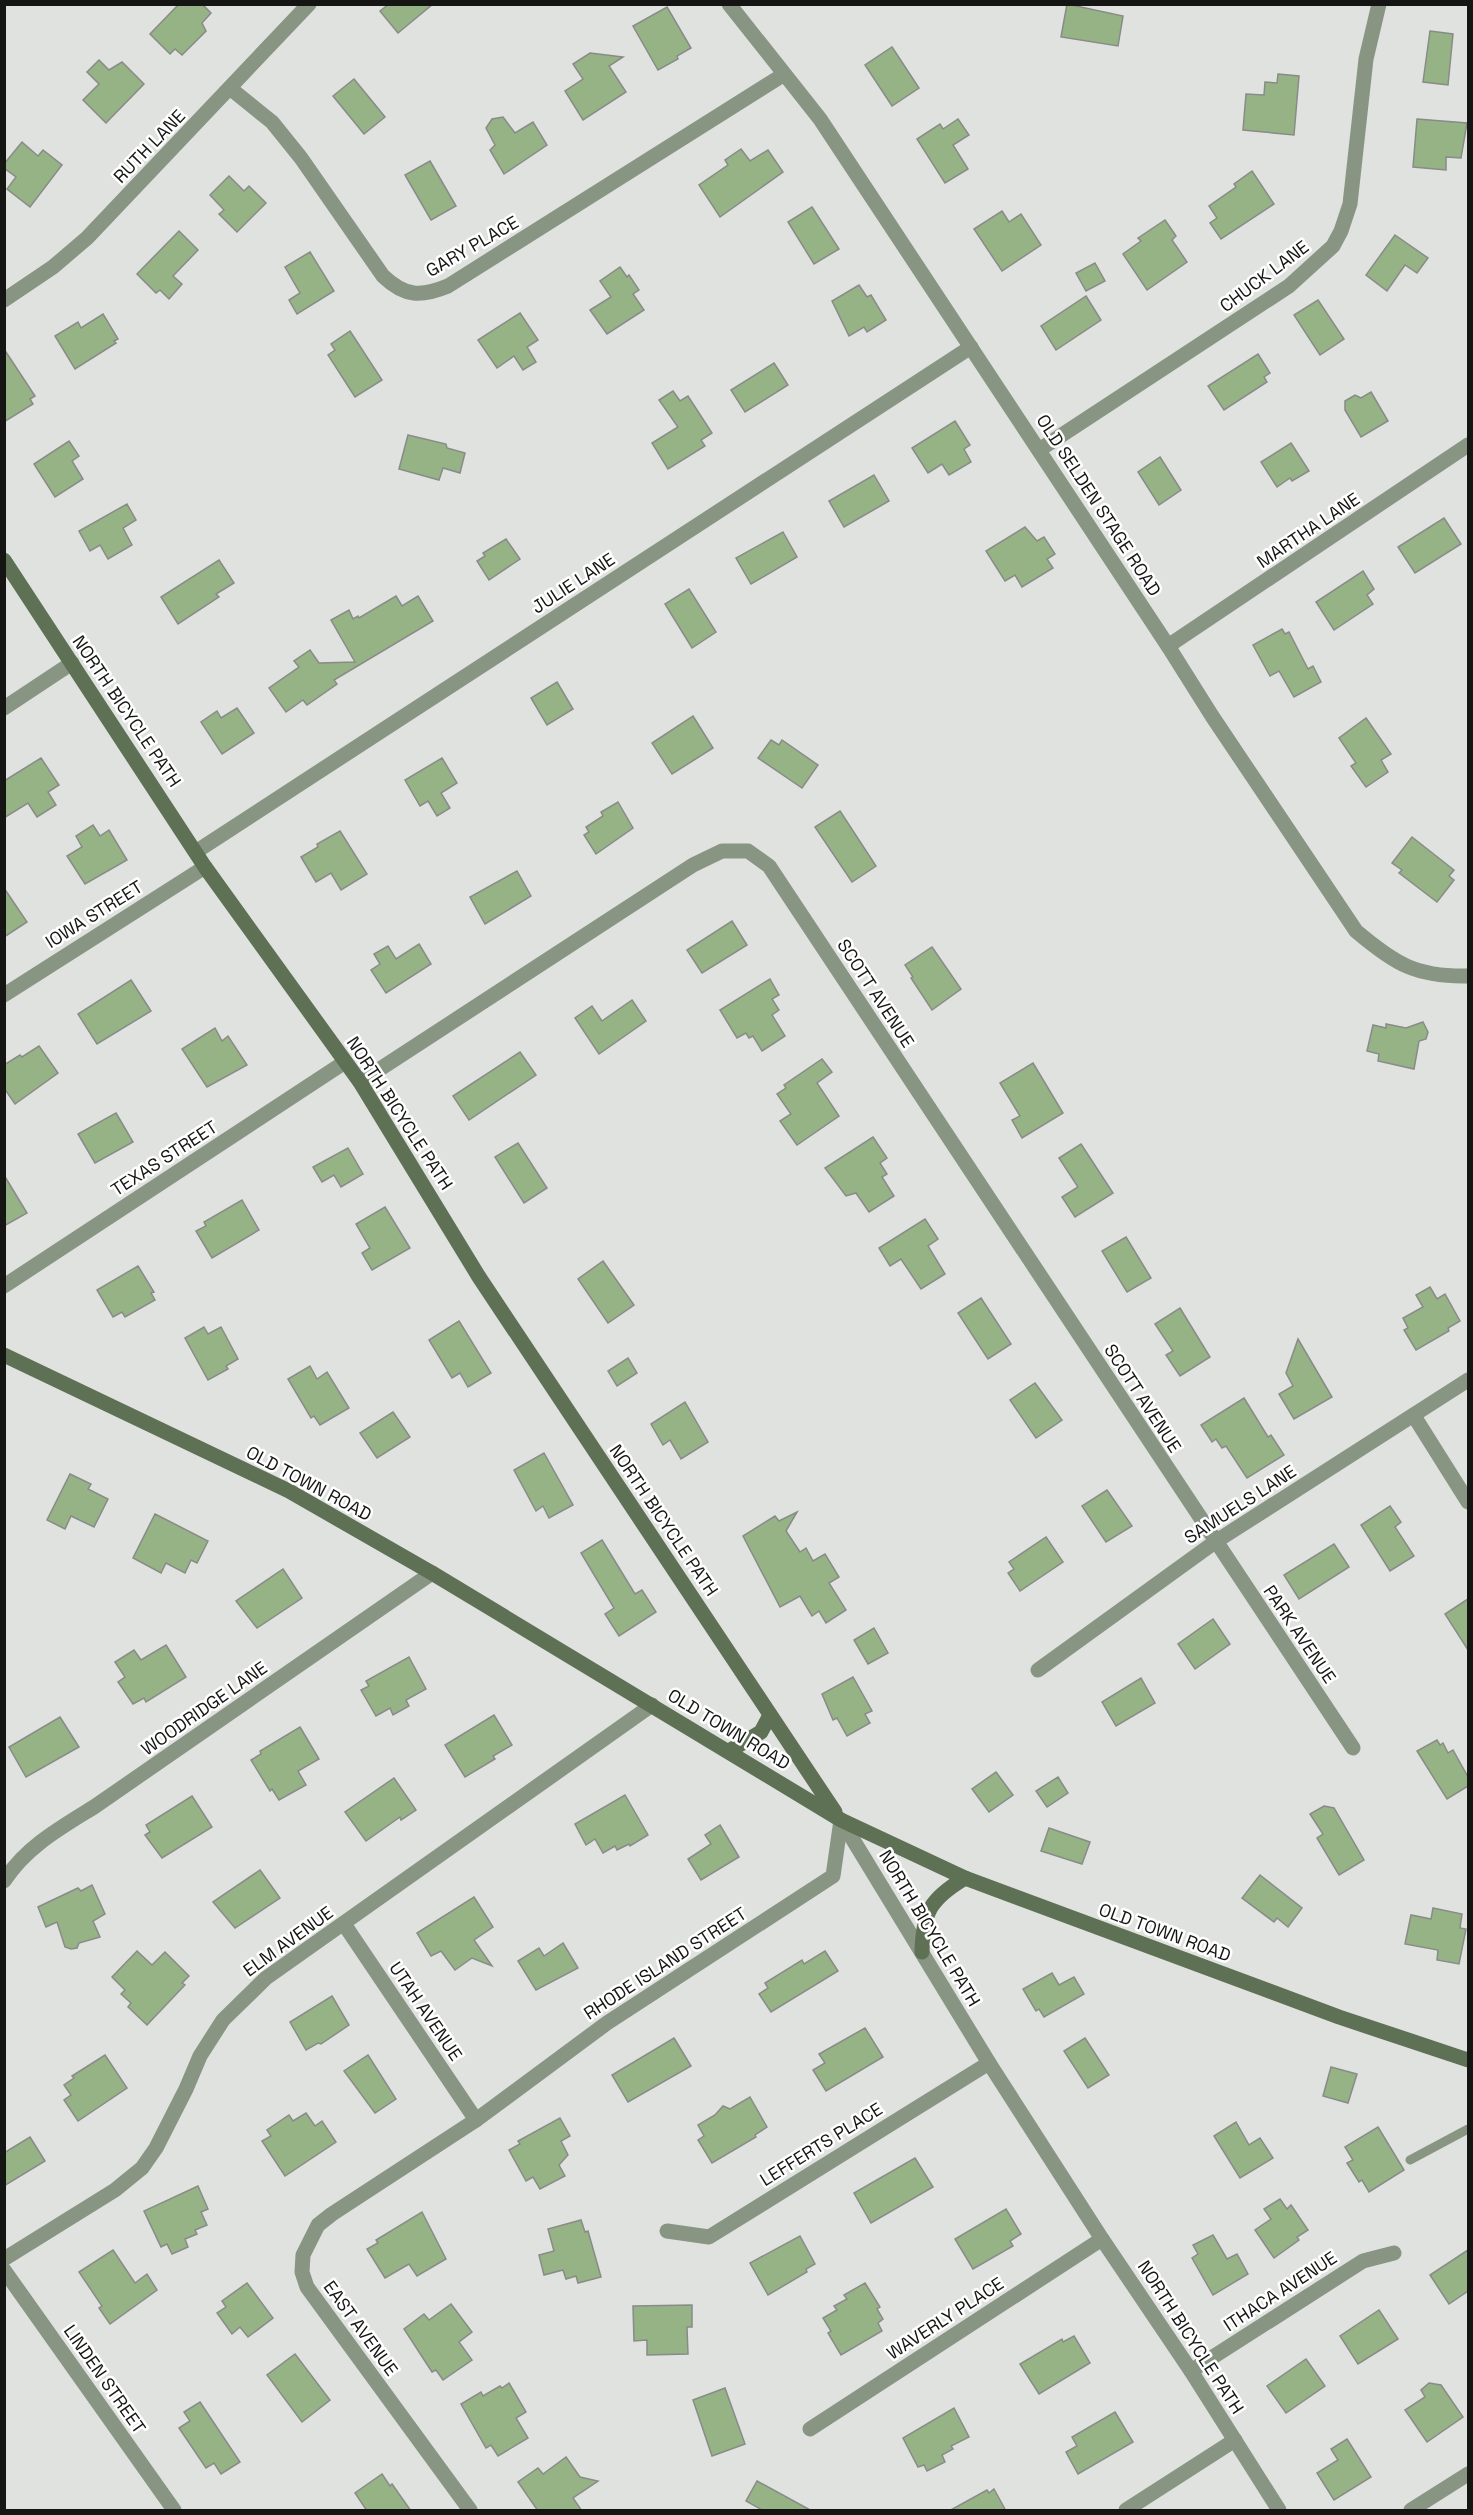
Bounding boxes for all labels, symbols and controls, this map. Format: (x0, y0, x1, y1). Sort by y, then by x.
street label: RUTH LANE (108, 104, 190, 188)
street label: GARY PLACE (422, 210, 522, 282)
street label: CHUCK LANE (1215, 235, 1313, 317)
street label: OLD SELDEN STAGE ROAD (1032, 410, 1166, 600)
street label: MARTHA LANE (1252, 487, 1364, 573)
street label: JULIE LANE (527, 548, 619, 618)
street label: NORTH BICYCLE PATH (68, 631, 186, 791)
street label: IOWA STREET (41, 875, 147, 953)
street label: SCOTT AVENUE (832, 934, 920, 1052)
street label: NORTH BICYCLE PATH (342, 1032, 458, 1194)
street label: TEXAS STREET (106, 1115, 222, 1201)
street label: SCOTT AVENUE (1099, 1339, 1187, 1457)
street label: OLD TOWN ROAD (242, 1440, 376, 1526)
street label: NORTH BICYCLE PATH (605, 1440, 723, 1600)
street label: SAMUELS LANE (1180, 1459, 1300, 1549)
street label: PARK AVENUE (1259, 1580, 1341, 1688)
street label: WOODRIDGE LANE (136, 1656, 272, 1760)
street label: OLD TOWN ROAD (664, 1683, 794, 1775)
street label: NORTH BICYCLE PATH (874, 1846, 986, 2010)
street label: OLD TOWN ROAD (1096, 1897, 1234, 1967)
street label: ELM AVENUE (238, 1901, 338, 1981)
street label: RHODE ISLAND STREET (579, 1901, 751, 2024)
street label: UTAH AVENUE (384, 1957, 468, 2065)
street label: LEFFERTS PLACE (755, 2097, 887, 2191)
street label: ITHACA AVENUE (1219, 2246, 1341, 2336)
street label: NORTH BICYCLE PATH (1133, 2256, 1249, 2418)
street label: WAVERLY PLACE (882, 2272, 1008, 2364)
street label: EAST AVENUE (319, 2276, 403, 2380)
street label: LINDEN STREET (59, 2320, 151, 2438)

